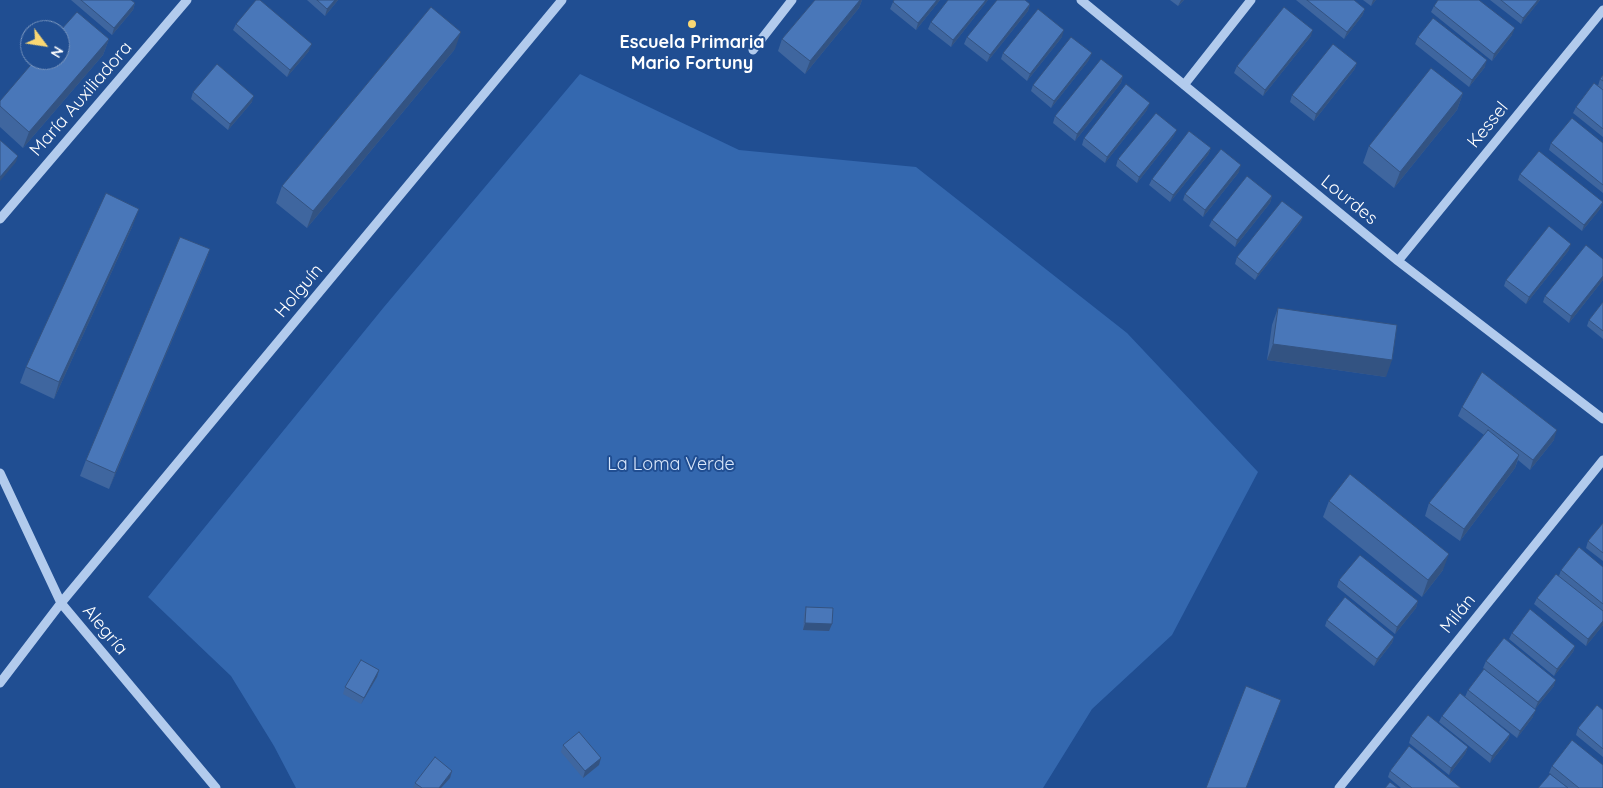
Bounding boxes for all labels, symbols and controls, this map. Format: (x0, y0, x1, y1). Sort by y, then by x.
marker: Escuela Primaria Mario Fortuny (686, 18, 698, 30)
north arrow (20, 20, 70, 70)
place label: Escuela Primaria Mario Fortuny (620, 32, 764, 74)
street label: María Auxiliadora (25, 37, 137, 161)
text: N (47, 43, 67, 61)
street label: Kessel (1463, 98, 1513, 152)
street label: Lourdes (1316, 171, 1382, 229)
street label: Holguín (270, 260, 328, 322)
park label: La Loma Verde (607, 454, 735, 476)
street label: Milán (1436, 590, 1480, 638)
street label: Alegría (78, 601, 132, 659)

